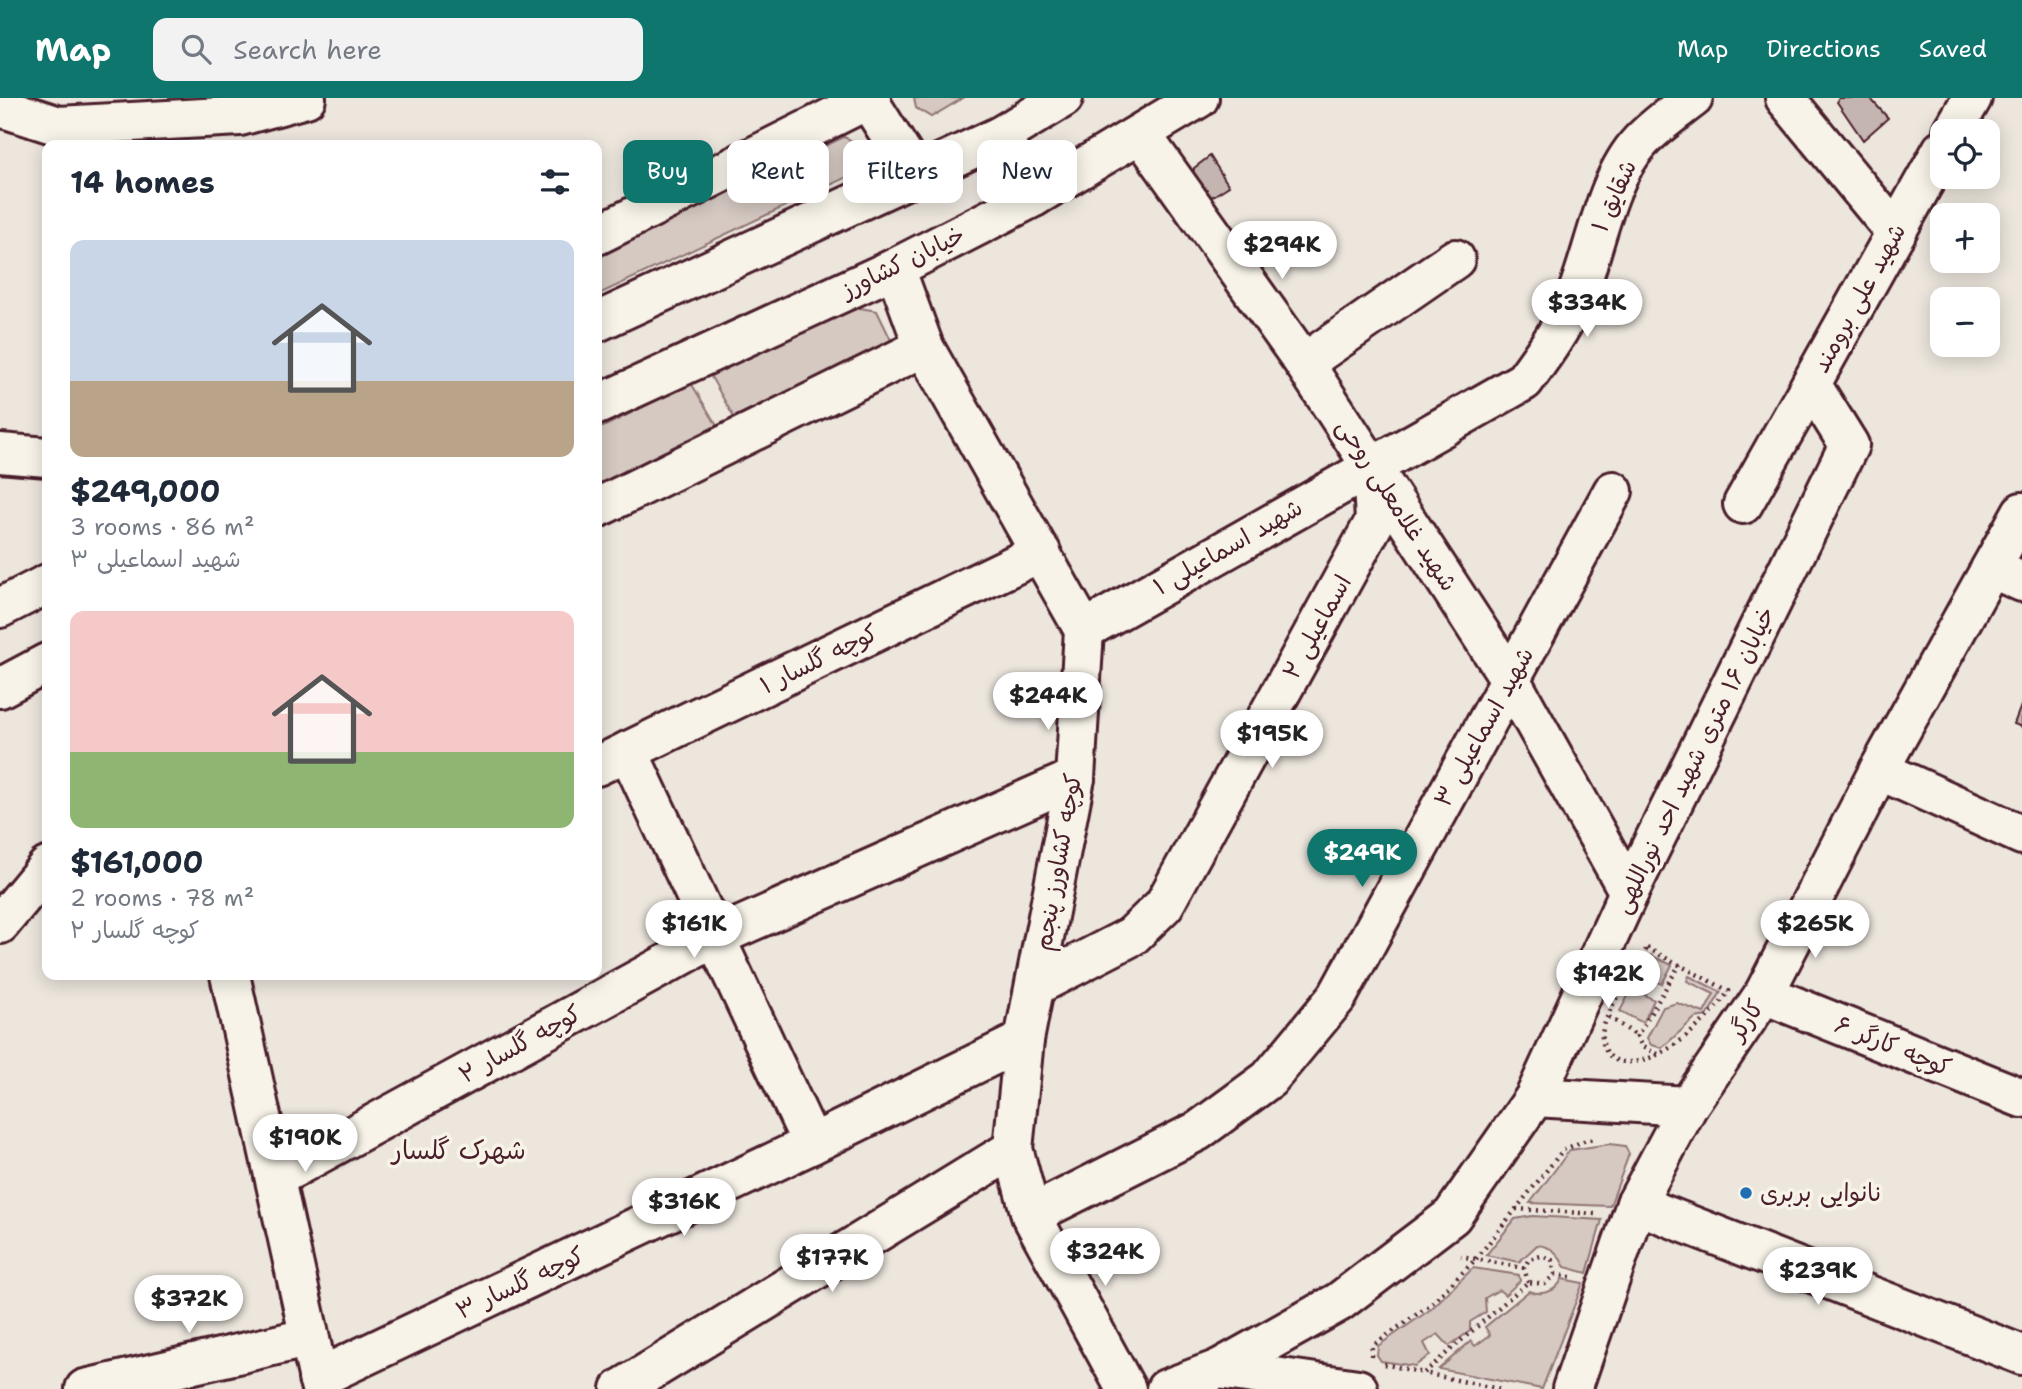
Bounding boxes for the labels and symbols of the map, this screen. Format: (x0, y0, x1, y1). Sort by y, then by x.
street label: شقایق ۱ (1584, 155, 1644, 237)
street label: خیابان کشاورز (834, 218, 970, 307)
street label: شهید علی برومند (1805, 218, 1913, 378)
pin: $294K (1233, 222, 1331, 281)
pin: $334K (1538, 280, 1636, 339)
street label: شهید غلامعلی روحی (1329, 412, 1465, 598)
street label: شهید اسماعیلی ۱ (1148, 491, 1308, 603)
street label: اسماعیلی ۲ (1275, 569, 1359, 685)
street label: خیابان ۱۶ متری شهید احد نوراللهی (1606, 601, 1782, 919)
street label: کوچه گلسار ۱ (755, 617, 883, 701)
street label: شهید اسماعیلی ۳ (1427, 641, 1541, 813)
pin: $244K (999, 672, 1097, 732)
pin: $195K (1223, 710, 1321, 770)
street label: کوچه کشاورز پنجم (1027, 771, 1091, 954)
pin: $249K (1313, 830, 1411, 889)
pin: $161K (645, 900, 743, 960)
pin: $265K (1766, 900, 1864, 960)
pin: $142K (1559, 950, 1657, 1010)
street label: کارگر (1720, 993, 1771, 1048)
street label: کوچه گلسار ۲ (453, 997, 587, 1091)
street label: کوچه کارگر ۶ (1830, 1008, 1956, 1084)
pin: $190K (256, 1114, 354, 1174)
district label: شهرک گلسار (390, 1132, 526, 1167)
place label: نانوایی بربری (1760, 1177, 1882, 1209)
pin: $316K (635, 1178, 733, 1238)
marker: نانوایی بربری (1738, 1185, 1754, 1201)
pin: $324K (1056, 1228, 1154, 1288)
pin: $177K (783, 1234, 881, 1294)
street label: کوچه گلسار ۳ (451, 1239, 589, 1327)
pin: $239K (1769, 1248, 1867, 1307)
pin: $372K (140, 1276, 238, 1335)

